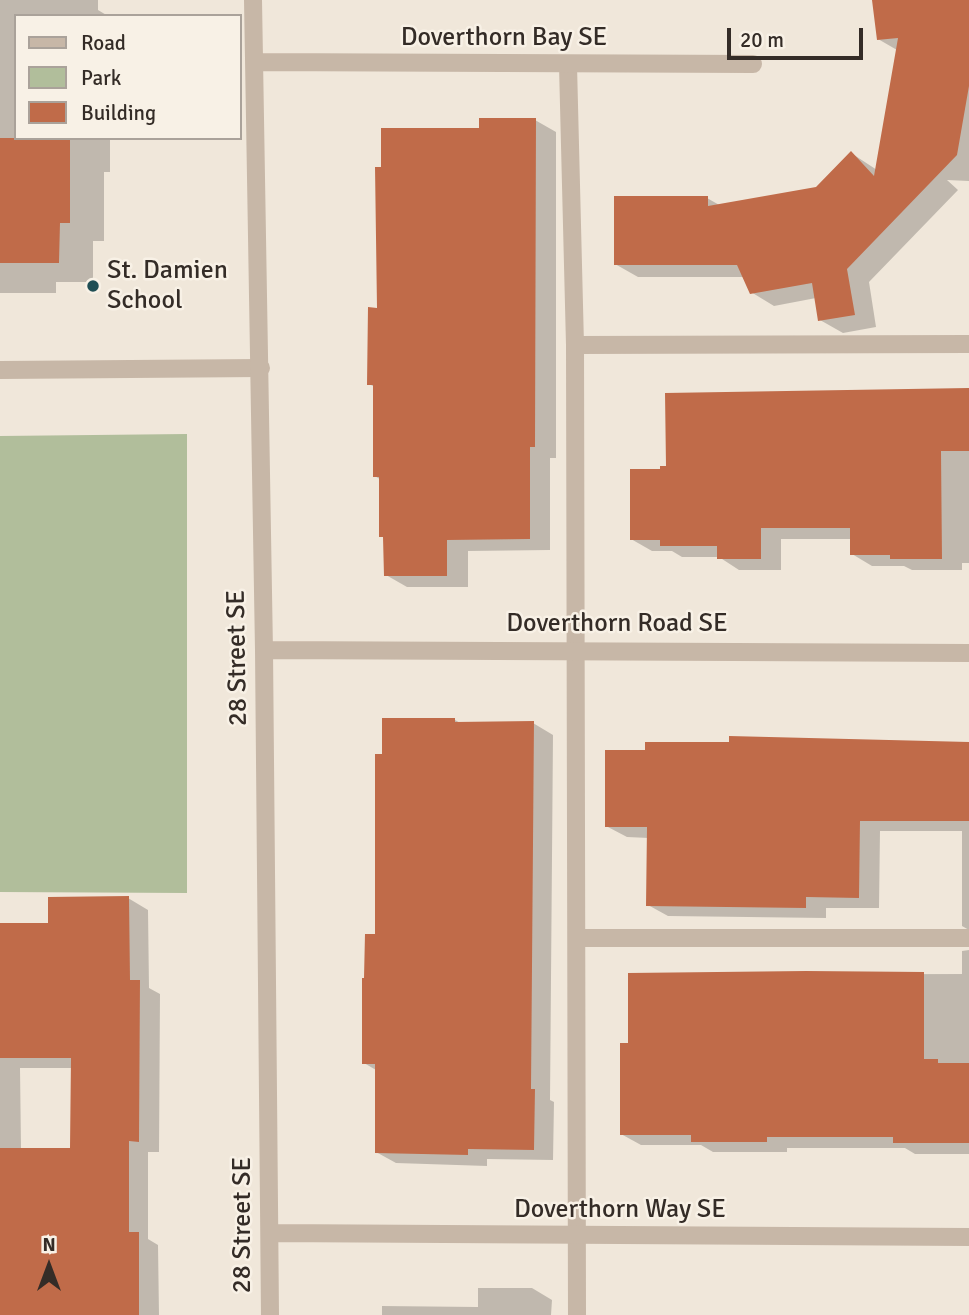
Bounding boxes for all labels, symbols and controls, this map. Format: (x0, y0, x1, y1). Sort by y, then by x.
legend (14, 14, 242, 140)
scale bar (731, 14, 867, 58)
street label: Doverthorn Bay SE (401, 22, 607, 54)
text: 20 m (740, 27, 784, 53)
text: Road (81, 30, 126, 56)
text: Park (81, 65, 121, 91)
text: Building (81, 100, 156, 126)
place label: St. Damien School (107, 255, 228, 316)
marker: St. Damien School (85, 278, 101, 294)
street label: 28 Street SE (221, 590, 255, 726)
street label: Doverthorn Road SE (506, 608, 728, 640)
street label: 28 Street SE (227, 1157, 259, 1293)
street label: Doverthorn Way SE (514, 1194, 726, 1226)
north arrow (14, 1231, 84, 1301)
text: N (42, 1233, 56, 1257)

